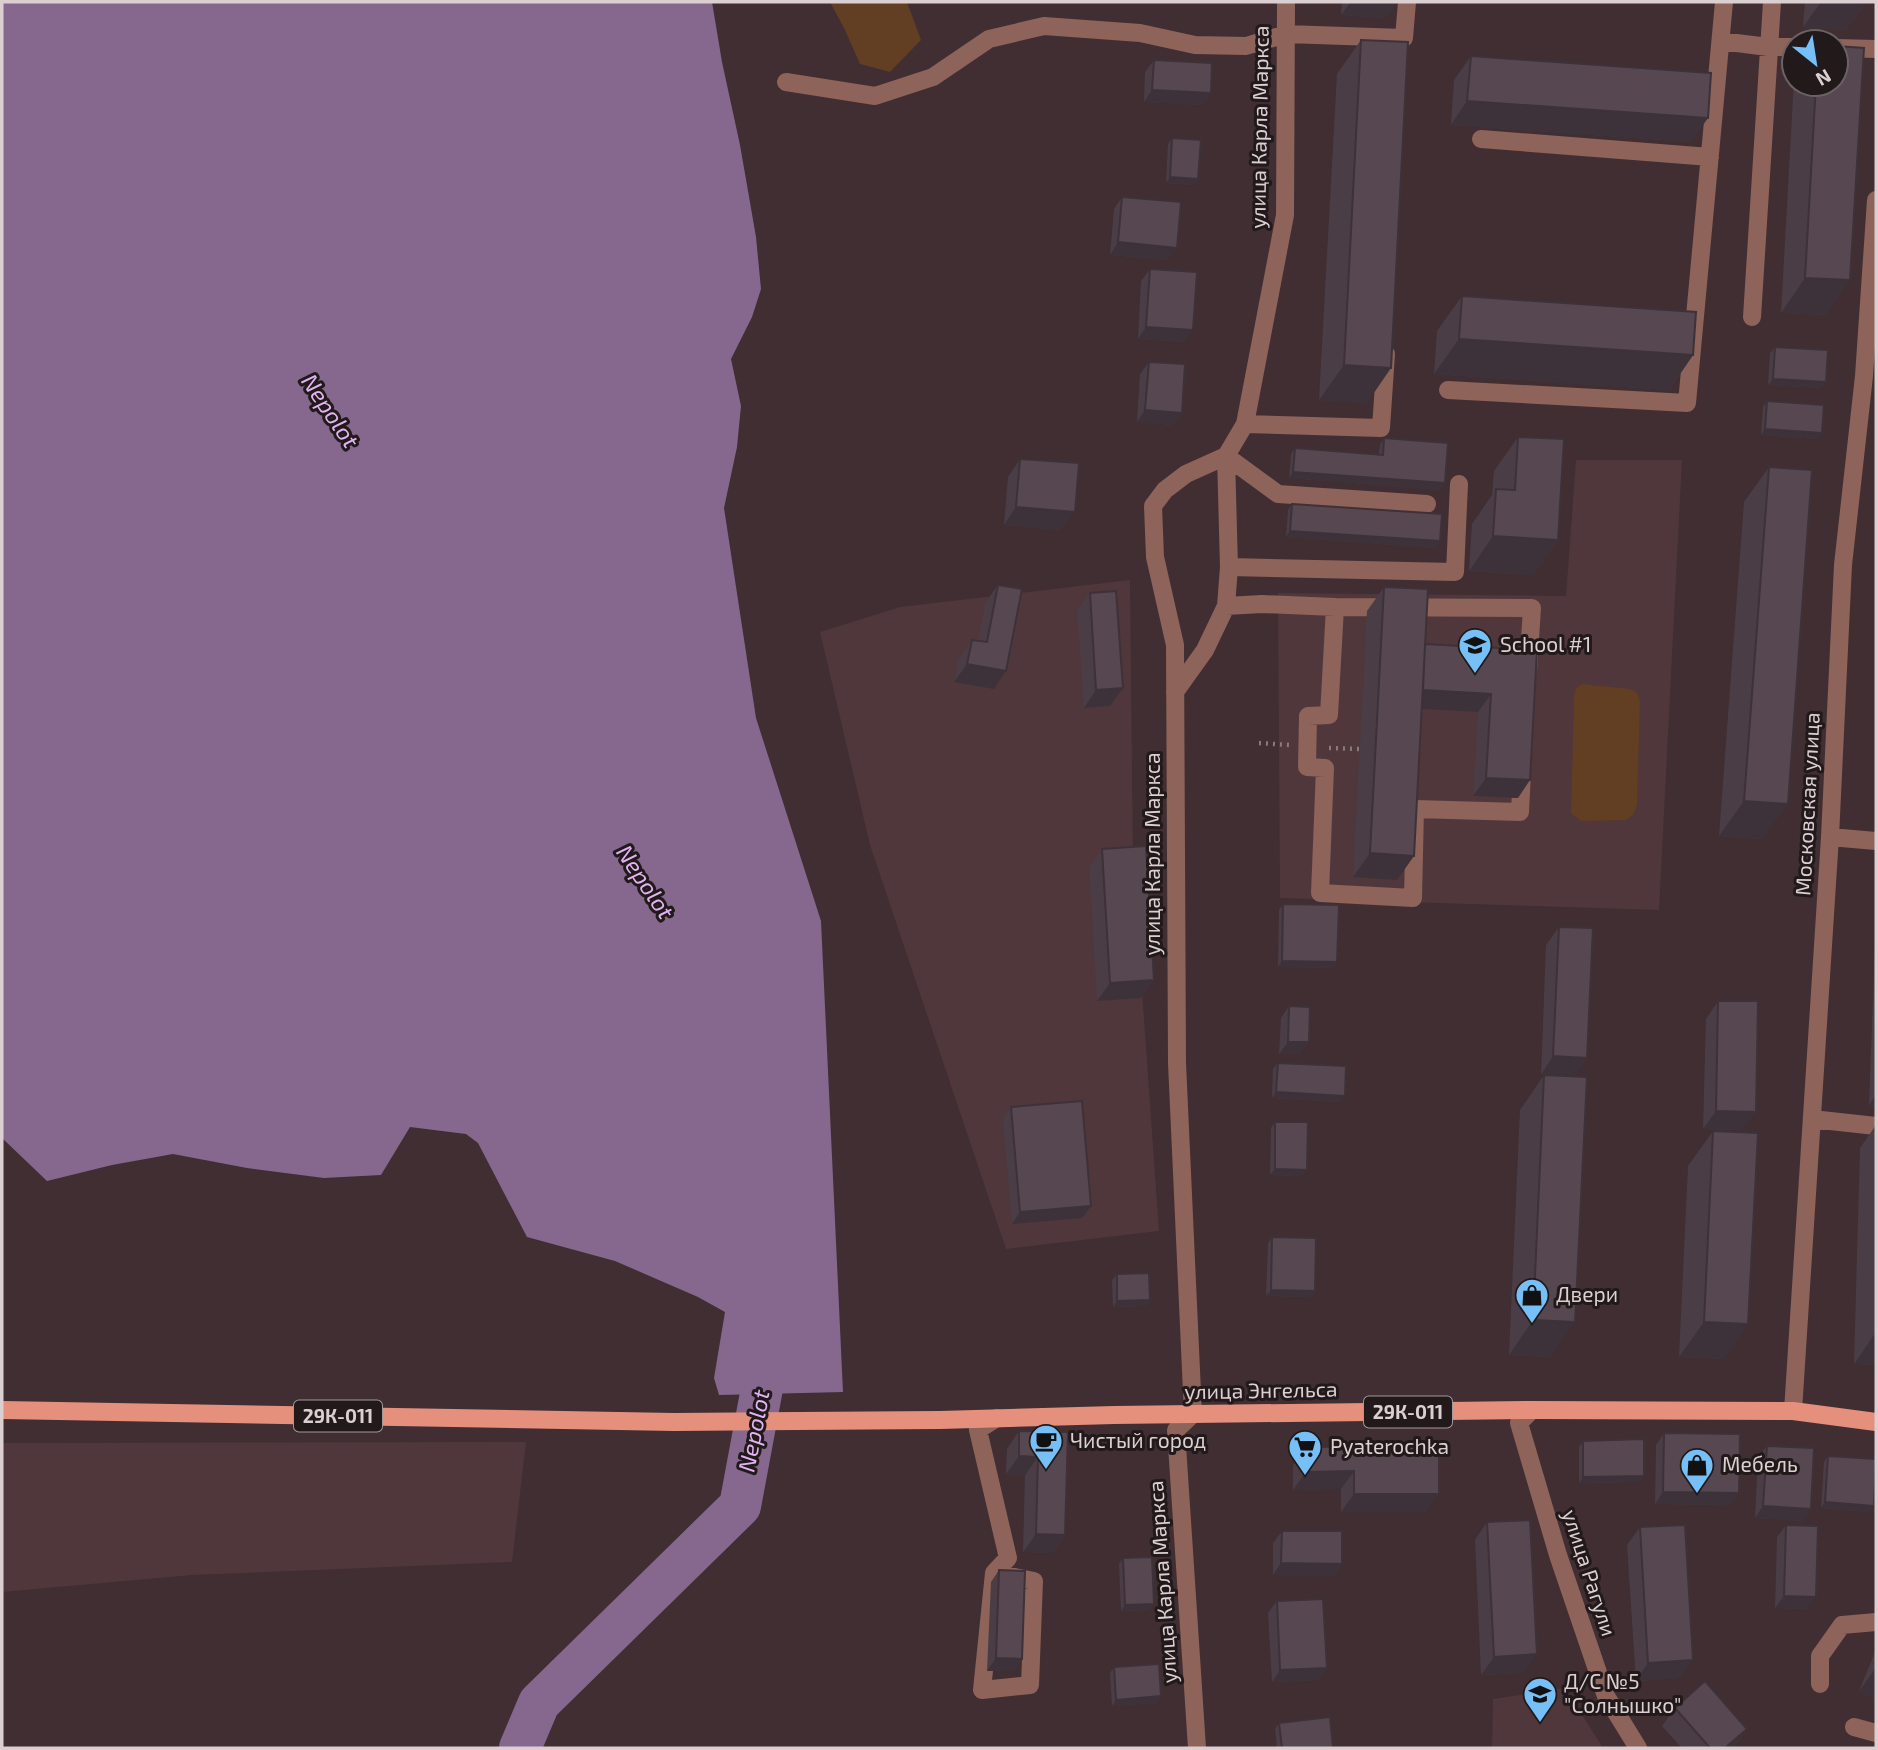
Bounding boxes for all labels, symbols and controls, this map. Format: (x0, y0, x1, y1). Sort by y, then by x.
street label: улица Карла Маркса (1244, 25, 1274, 229)
north arrow (1780, 28, 1850, 98)
text: N (1812, 65, 1835, 92)
water label: Nepolot (296, 368, 366, 453)
school or university icon: School #1 (1456, 626, 1494, 675)
place label: School #1 (1500, 631, 1591, 656)
street label: Московская улица (1789, 712, 1825, 896)
street label: улица Карла Маркса (1139, 752, 1165, 956)
water label: Nepolot (611, 839, 681, 924)
shop icon: Двери (1513, 1276, 1551, 1325)
place label: Двери (1556, 1281, 1618, 1306)
street label: улица Энгельса (1184, 1376, 1338, 1404)
water label: Nepolot (731, 1387, 775, 1474)
road number: 29К-011 (1364, 1396, 1452, 1428)
road number: 29К-011 (294, 1400, 382, 1432)
cafe icon: Чистый город (1027, 1422, 1065, 1471)
place label: Чистый город (1070, 1427, 1206, 1452)
supermarket icon: Pyaterochka (1286, 1428, 1324, 1477)
place label: Pyaterochka (1330, 1433, 1449, 1458)
shop icon: Мебель (1678, 1446, 1716, 1495)
place label: Мебель (1722, 1451, 1798, 1476)
street label: улица Карла Маркса (1142, 1480, 1182, 1684)
street label: улица Рагули (1557, 1506, 1623, 1639)
place label: Д/С №5 "Солнышко" (1564, 1668, 1681, 1717)
school or university icon: Д/С №5 "Солнышко" (1521, 1675, 1559, 1724)

